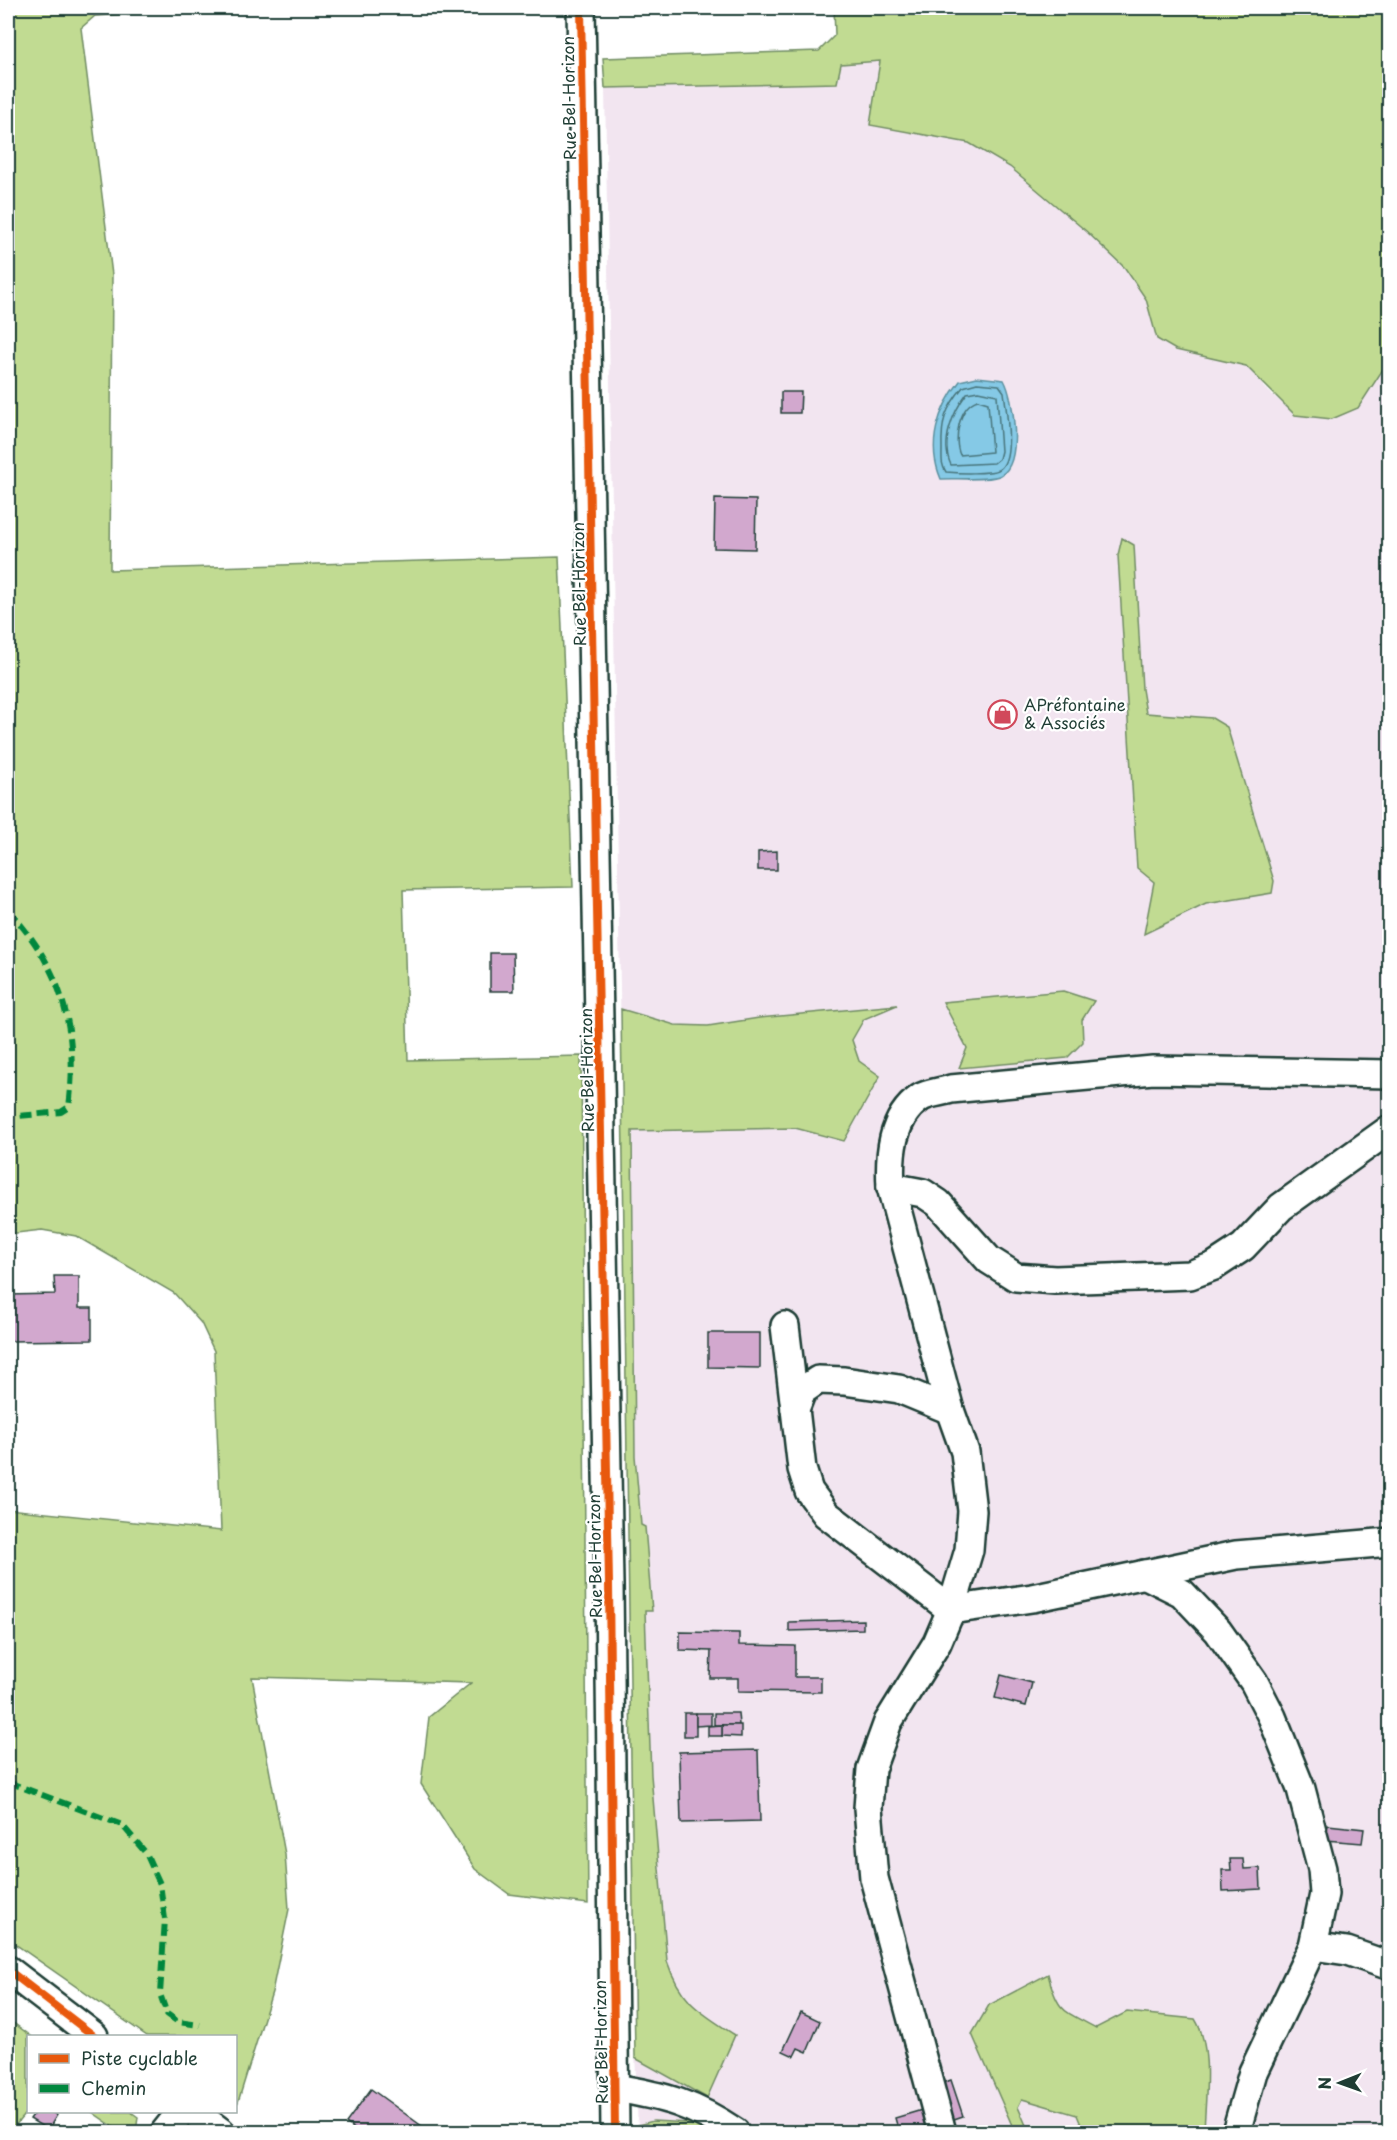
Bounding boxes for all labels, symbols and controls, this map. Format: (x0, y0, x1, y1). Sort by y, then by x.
street label: Rue Bel-Horizon (555, 36, 581, 160)
street label: Rue Bel-Horizon (565, 522, 591, 646)
place label: APréfontaine & Associés (1024, 692, 1126, 734)
shop icon: APréfontaine & Associés (987, 698, 1019, 730)
street label: Rue Bel-Horizon (573, 1008, 599, 1132)
street label: Rue Bel-Horizon (581, 1494, 607, 1618)
street label: Rue Bel-Horizon (587, 1980, 613, 2104)
legend (27, 2035, 237, 2113)
text: Piste cyclable (81, 2044, 198, 2071)
north arrow (1310, 2053, 1370, 2113)
text: Chemin (81, 2074, 146, 2101)
text: N (1312, 2077, 1336, 2090)

